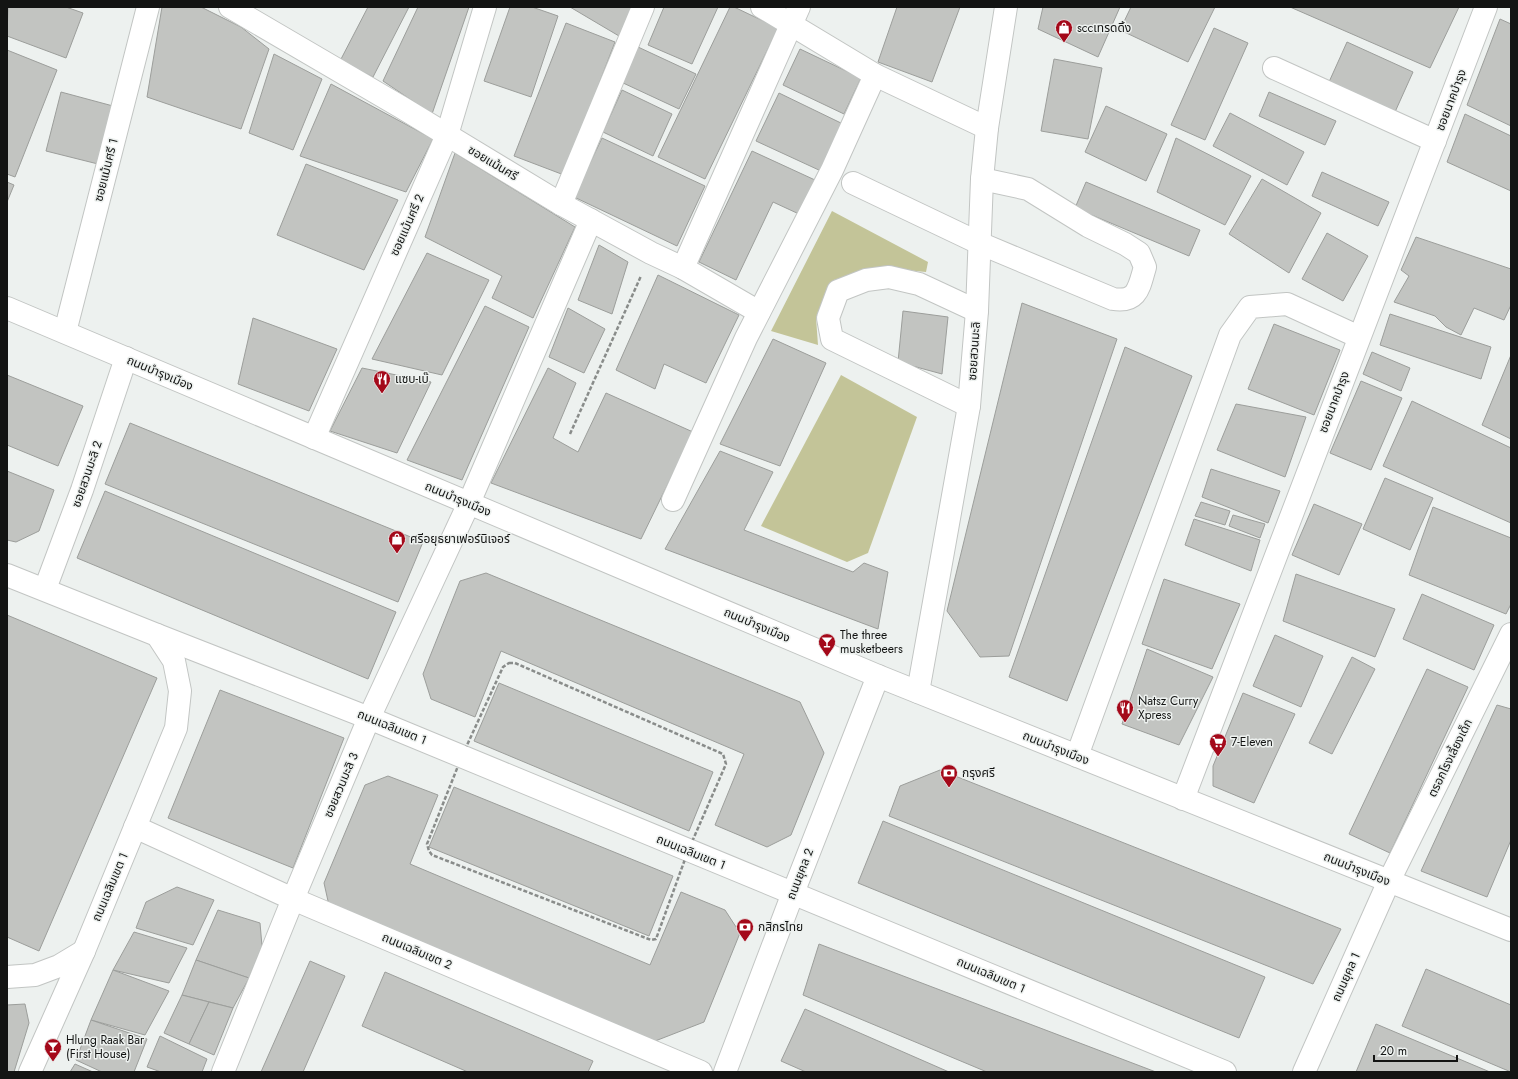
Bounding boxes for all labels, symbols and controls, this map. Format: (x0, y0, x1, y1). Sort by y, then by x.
shop icon: sccเทรดดิ้ง (1054, 18, 1074, 43)
place label: sccเทรดดิ้ง (1077, 19, 1131, 37)
street label: ซอยนาคบำรุง (1431, 67, 1471, 133)
street label: ซอยแม้นศรี 1 (89, 136, 123, 204)
street label: ซอยแม้นศรี (465, 141, 522, 185)
street label: ซอยแม้นศรี 2 (385, 191, 429, 259)
street label: ซอยสวนมะลิ (963, 321, 985, 381)
street label: ถนนบำรุงเมือง (124, 351, 196, 395)
restaurant icon: แซบ-เบ๊ (372, 369, 392, 394)
street label: ซอยนาคบำรุง (1314, 369, 1354, 435)
place label: แซบ-เบ๊ (395, 370, 429, 388)
street label: ซอยสวนมะลิ 2 (67, 438, 107, 510)
street label: ถนนบำรุงเมือง (422, 477, 494, 521)
shop icon: ศรีอยุธยาเฟอร์นิเจอร์ (387, 529, 407, 554)
place label: ศรีอยุธยาเฟอร์นิเจอร์ (410, 530, 510, 548)
street label: ถนนบำรุงเมือง (721, 603, 793, 647)
place label: The three musketbeers (840, 626, 903, 658)
bar icon: The three musketbeers (817, 632, 837, 657)
place label: Natsz Curry Xpress (1138, 692, 1199, 724)
restaurant icon: Natsz Curry Xpress (1115, 698, 1135, 723)
street label: ถนนเฉลิมเขต 1 (355, 705, 429, 749)
street label: ตรอกโรงเลี้ยงเด็ก (1423, 716, 1477, 800)
street label: ถนนบำรุงเมือง (1020, 726, 1092, 770)
supermarket icon: 7-Eleven (1208, 732, 1228, 757)
place label: 7-Eleven (1231, 733, 1273, 751)
street label: ซอยสวนมะลิ 3 (319, 749, 363, 820)
bank icon: กรุงศรี (939, 763, 959, 788)
place label: กรุงศรี (962, 764, 995, 782)
street label: ถนนเฉลิมเขต 1 (654, 830, 728, 874)
street label: ถนนยุคล 2 (782, 846, 818, 902)
street label: ถนนบำรุงเมือง (1321, 847, 1393, 891)
street label: ถนนเฉลิมเขต 1 (87, 850, 133, 924)
bank icon: กสิกรไทย (735, 917, 755, 942)
place label: กสิกรไทย (758, 918, 803, 936)
street label: ถนนเฉลิมเขต 2 (379, 928, 455, 974)
street label: ถนนยุคล 1 (1327, 949, 1365, 1005)
street label: ถนนเฉลิมเขต 1 (954, 952, 1028, 998)
place label: Hlung Raak Bar (First House) (66, 1031, 145, 1063)
bar icon: Hlung Raak Bar (First House) (43, 1037, 63, 1062)
scale bar (1374, 1037, 1457, 1063)
text: 20 m (1380, 1042, 1407, 1060)

